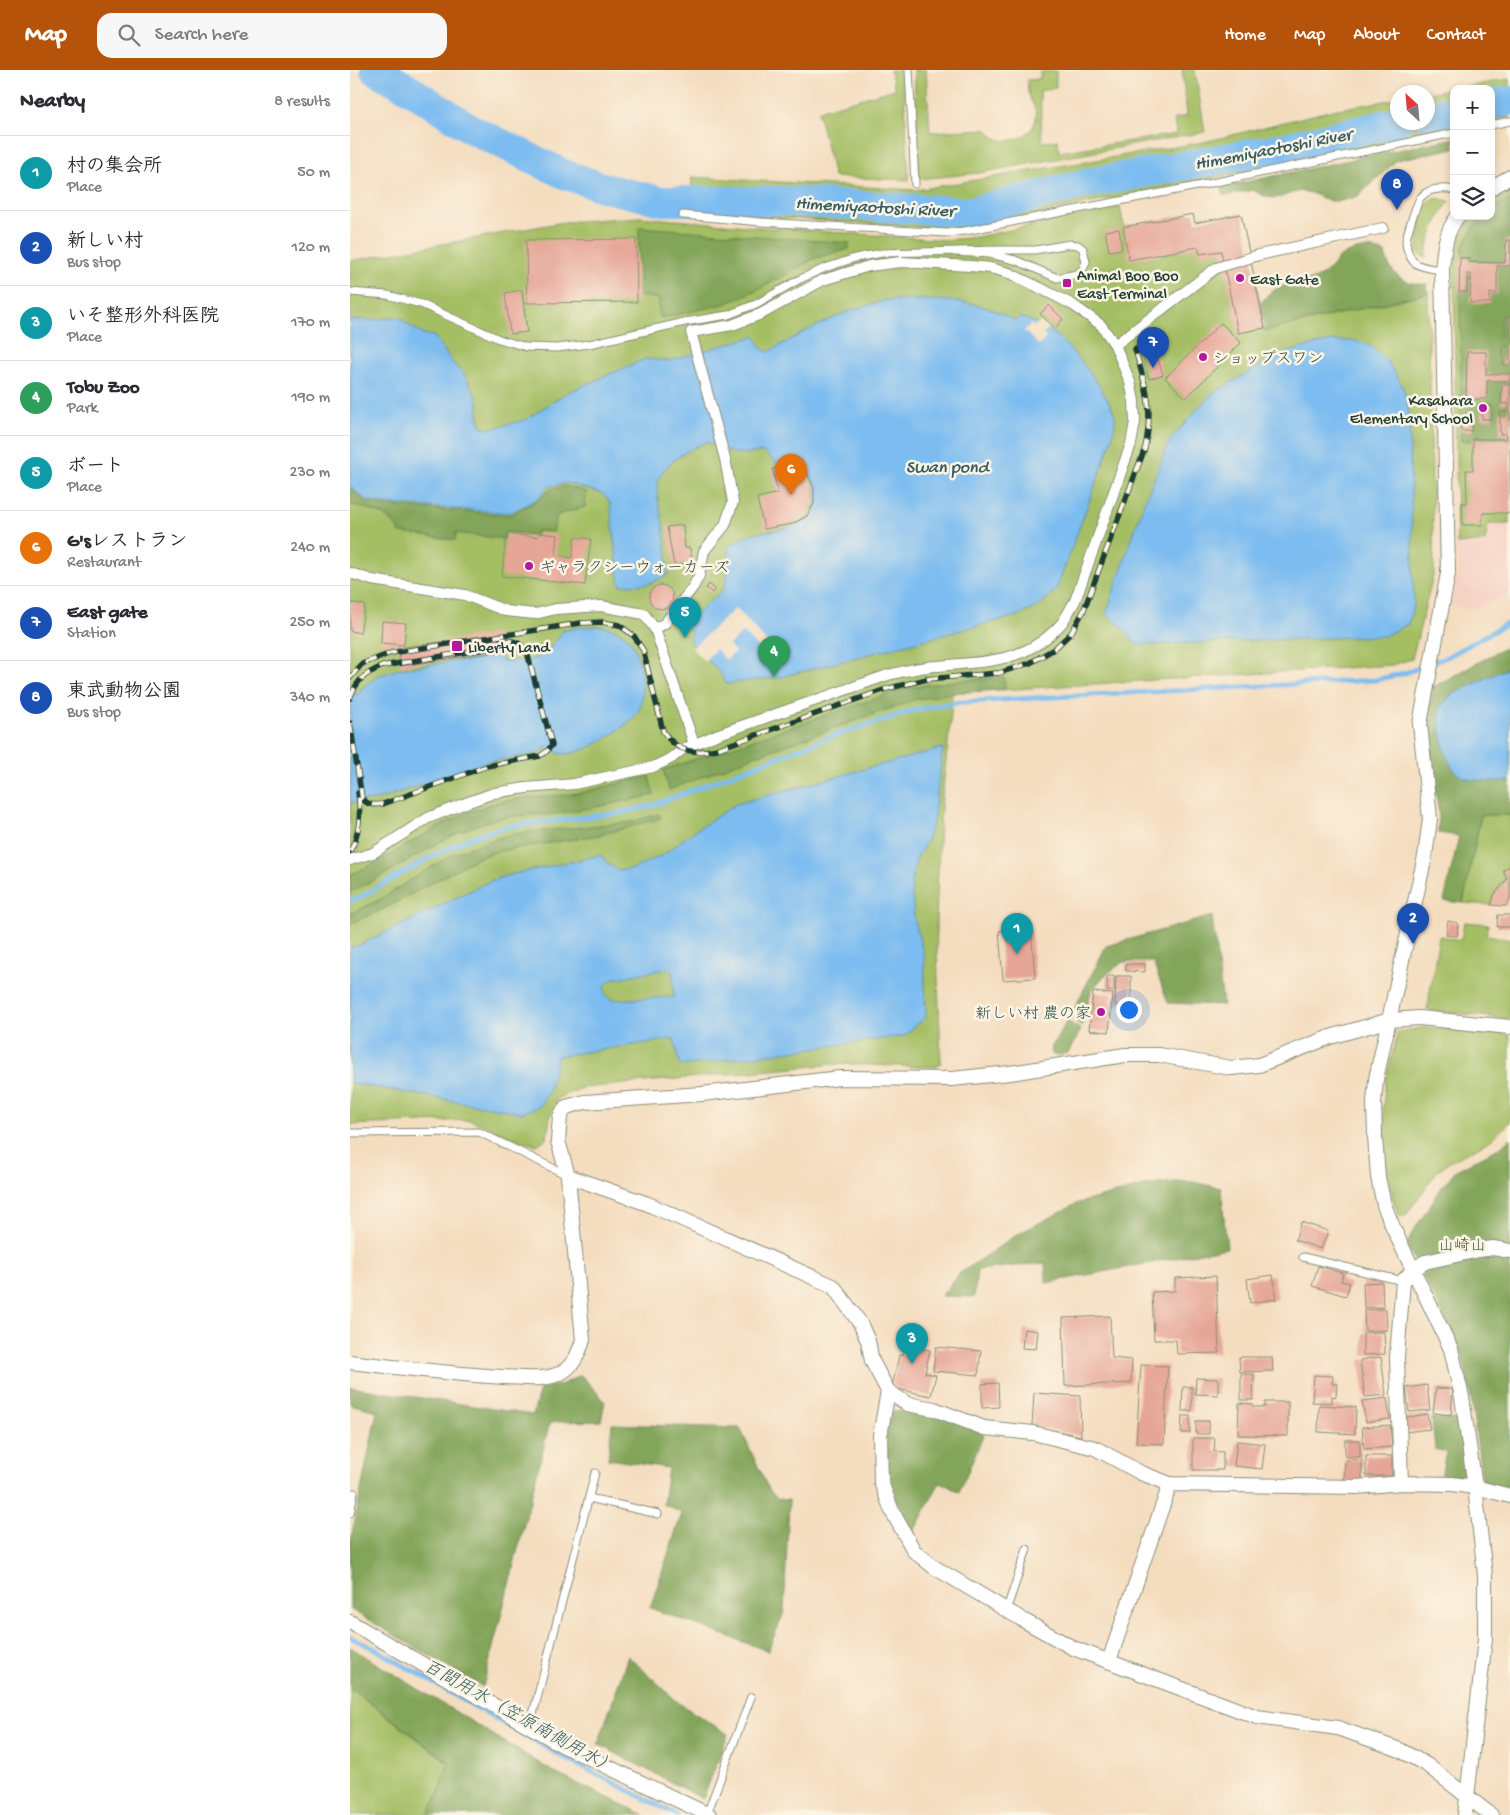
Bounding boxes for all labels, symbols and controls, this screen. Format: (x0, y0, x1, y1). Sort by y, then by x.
search box (97, 13, 447, 58)
text: Map (25, 21, 67, 50)
icon: search (115, 21, 143, 49)
text: Search here (155, 24, 248, 47)
text: Home (1224, 25, 1266, 46)
text: Map (1294, 25, 1325, 46)
text: About (1353, 25, 1399, 46)
text: Contact (1427, 25, 1485, 46)
north arrow (1390, 85, 1435, 130)
map controls (1450, 85, 1495, 220)
button: + (1450, 85, 1495, 130)
text: Nearby (20, 90, 85, 115)
text: 8 results (274, 93, 330, 112)
water label: Himemiyaotoshi River (1193, 124, 1357, 176)
button: − (1450, 130, 1495, 175)
text: 村の集会所 (67, 156, 162, 179)
text: 1 (33, 164, 39, 183)
text: 50 m (297, 164, 330, 183)
pin: 8 (1381, 169, 1413, 210)
button: layers (1450, 175, 1495, 220)
text: Place (67, 179, 102, 198)
water label: Himemiyaotoshi River (795, 194, 959, 223)
text: 新しい村 (67, 231, 143, 254)
text: 2 (32, 239, 40, 258)
text: 120 m (291, 239, 330, 258)
text: Bus stop (67, 254, 121, 273)
place label: Animal Boo Boo East Terminal (1077, 268, 1178, 305)
marker: East Gate (1234, 272, 1246, 284)
place label: East Gate (1250, 272, 1320, 291)
marker: Animal Boo Boo East Terminal (1061, 277, 1073, 289)
text: いそ整形外科医院 (67, 306, 219, 329)
text: 3 (32, 314, 40, 333)
text: 170 m (291, 314, 330, 333)
pin: 7 (1137, 327, 1169, 368)
text: Place (67, 329, 102, 348)
place label: ショップスワン (1213, 350, 1324, 370)
marker: ショップスワン (1197, 351, 1209, 363)
text: Tobu Zoo (67, 377, 140, 400)
text: 4 (32, 389, 40, 408)
text: 190 m (291, 389, 330, 408)
place label: Kasahara Elementary School (1350, 393, 1474, 430)
text: Park (67, 400, 98, 419)
marker: Kasahara Elementary School (1477, 402, 1489, 414)
pin: 6 (775, 454, 807, 495)
text: ボート (67, 456, 124, 479)
water label: Swan pond (906, 458, 991, 479)
text: 5 (32, 464, 40, 483)
text: 230 m (290, 464, 330, 483)
text: Place (67, 479, 102, 498)
text: G'sレストラン (67, 531, 187, 554)
text: 6 (32, 539, 40, 558)
text: 240 m (290, 539, 330, 558)
text: Restaurant (67, 554, 141, 573)
place label: ギャラクシーウォーカーズ (539, 559, 729, 579)
marker: ギャラクシーウォーカーズ (523, 560, 535, 572)
pin: 5 (669, 597, 701, 638)
text: East gate (67, 602, 148, 625)
text: 7 (32, 614, 40, 633)
text: 250 m (290, 614, 330, 633)
text: Station (67, 625, 116, 644)
pin: 4 (758, 636, 790, 677)
marker: Liberty Land (450, 639, 464, 653)
place label: Liberty Land (468, 640, 551, 659)
text: 東武動物公園 (67, 681, 181, 704)
text: 8 (32, 689, 40, 708)
text: 340 m (290, 689, 330, 708)
text: Bus stop (67, 704, 121, 723)
pin: 2 (1397, 903, 1429, 944)
pin: 1 (1001, 913, 1033, 954)
your location (1116, 997, 1142, 1023)
place label: 新しい村 農の家 (975, 1004, 1091, 1025)
marker: 新しい村 農の家 (1095, 1006, 1107, 1018)
park label: 山崎山 (1438, 1237, 1486, 1257)
pin: 3 (896, 1323, 928, 1364)
water label: 百間用水（笠原南側用水） (419, 1656, 619, 1780)

